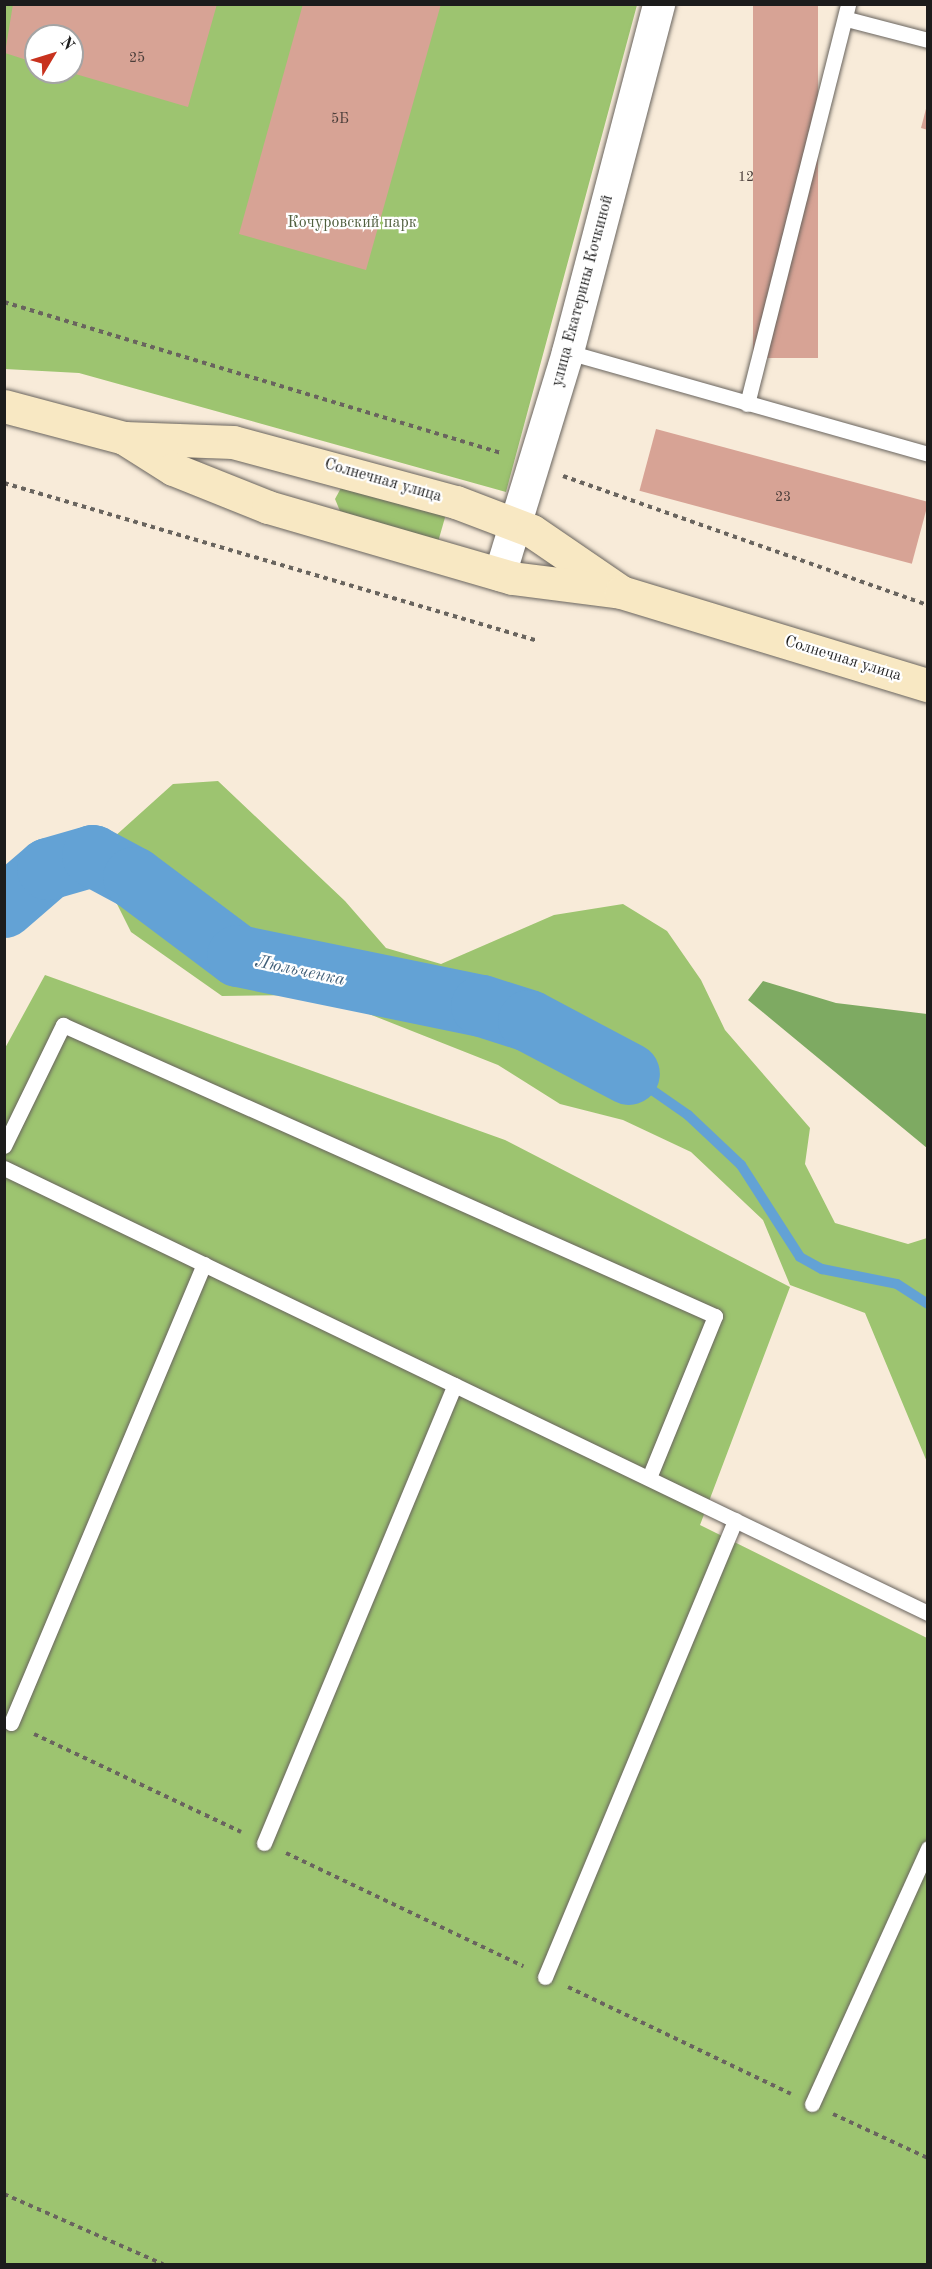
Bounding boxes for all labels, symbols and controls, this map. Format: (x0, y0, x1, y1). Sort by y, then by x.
north arrow (24, 24, 84, 84)
text: N (57, 34, 77, 54)
house number: 25 (129, 50, 145, 66)
house number: 5Б (331, 111, 349, 127)
house number: 12 (738, 169, 754, 185)
street label: улица Екатерины Кочкиной (548, 193, 618, 389)
park label: Кочуровский парк (287, 213, 417, 233)
street label: Солнечная улица (322, 455, 444, 507)
house number: 23 (775, 489, 791, 505)
street label: Солнечная улица (782, 632, 904, 686)
water label: Люльченка (253, 951, 347, 991)

